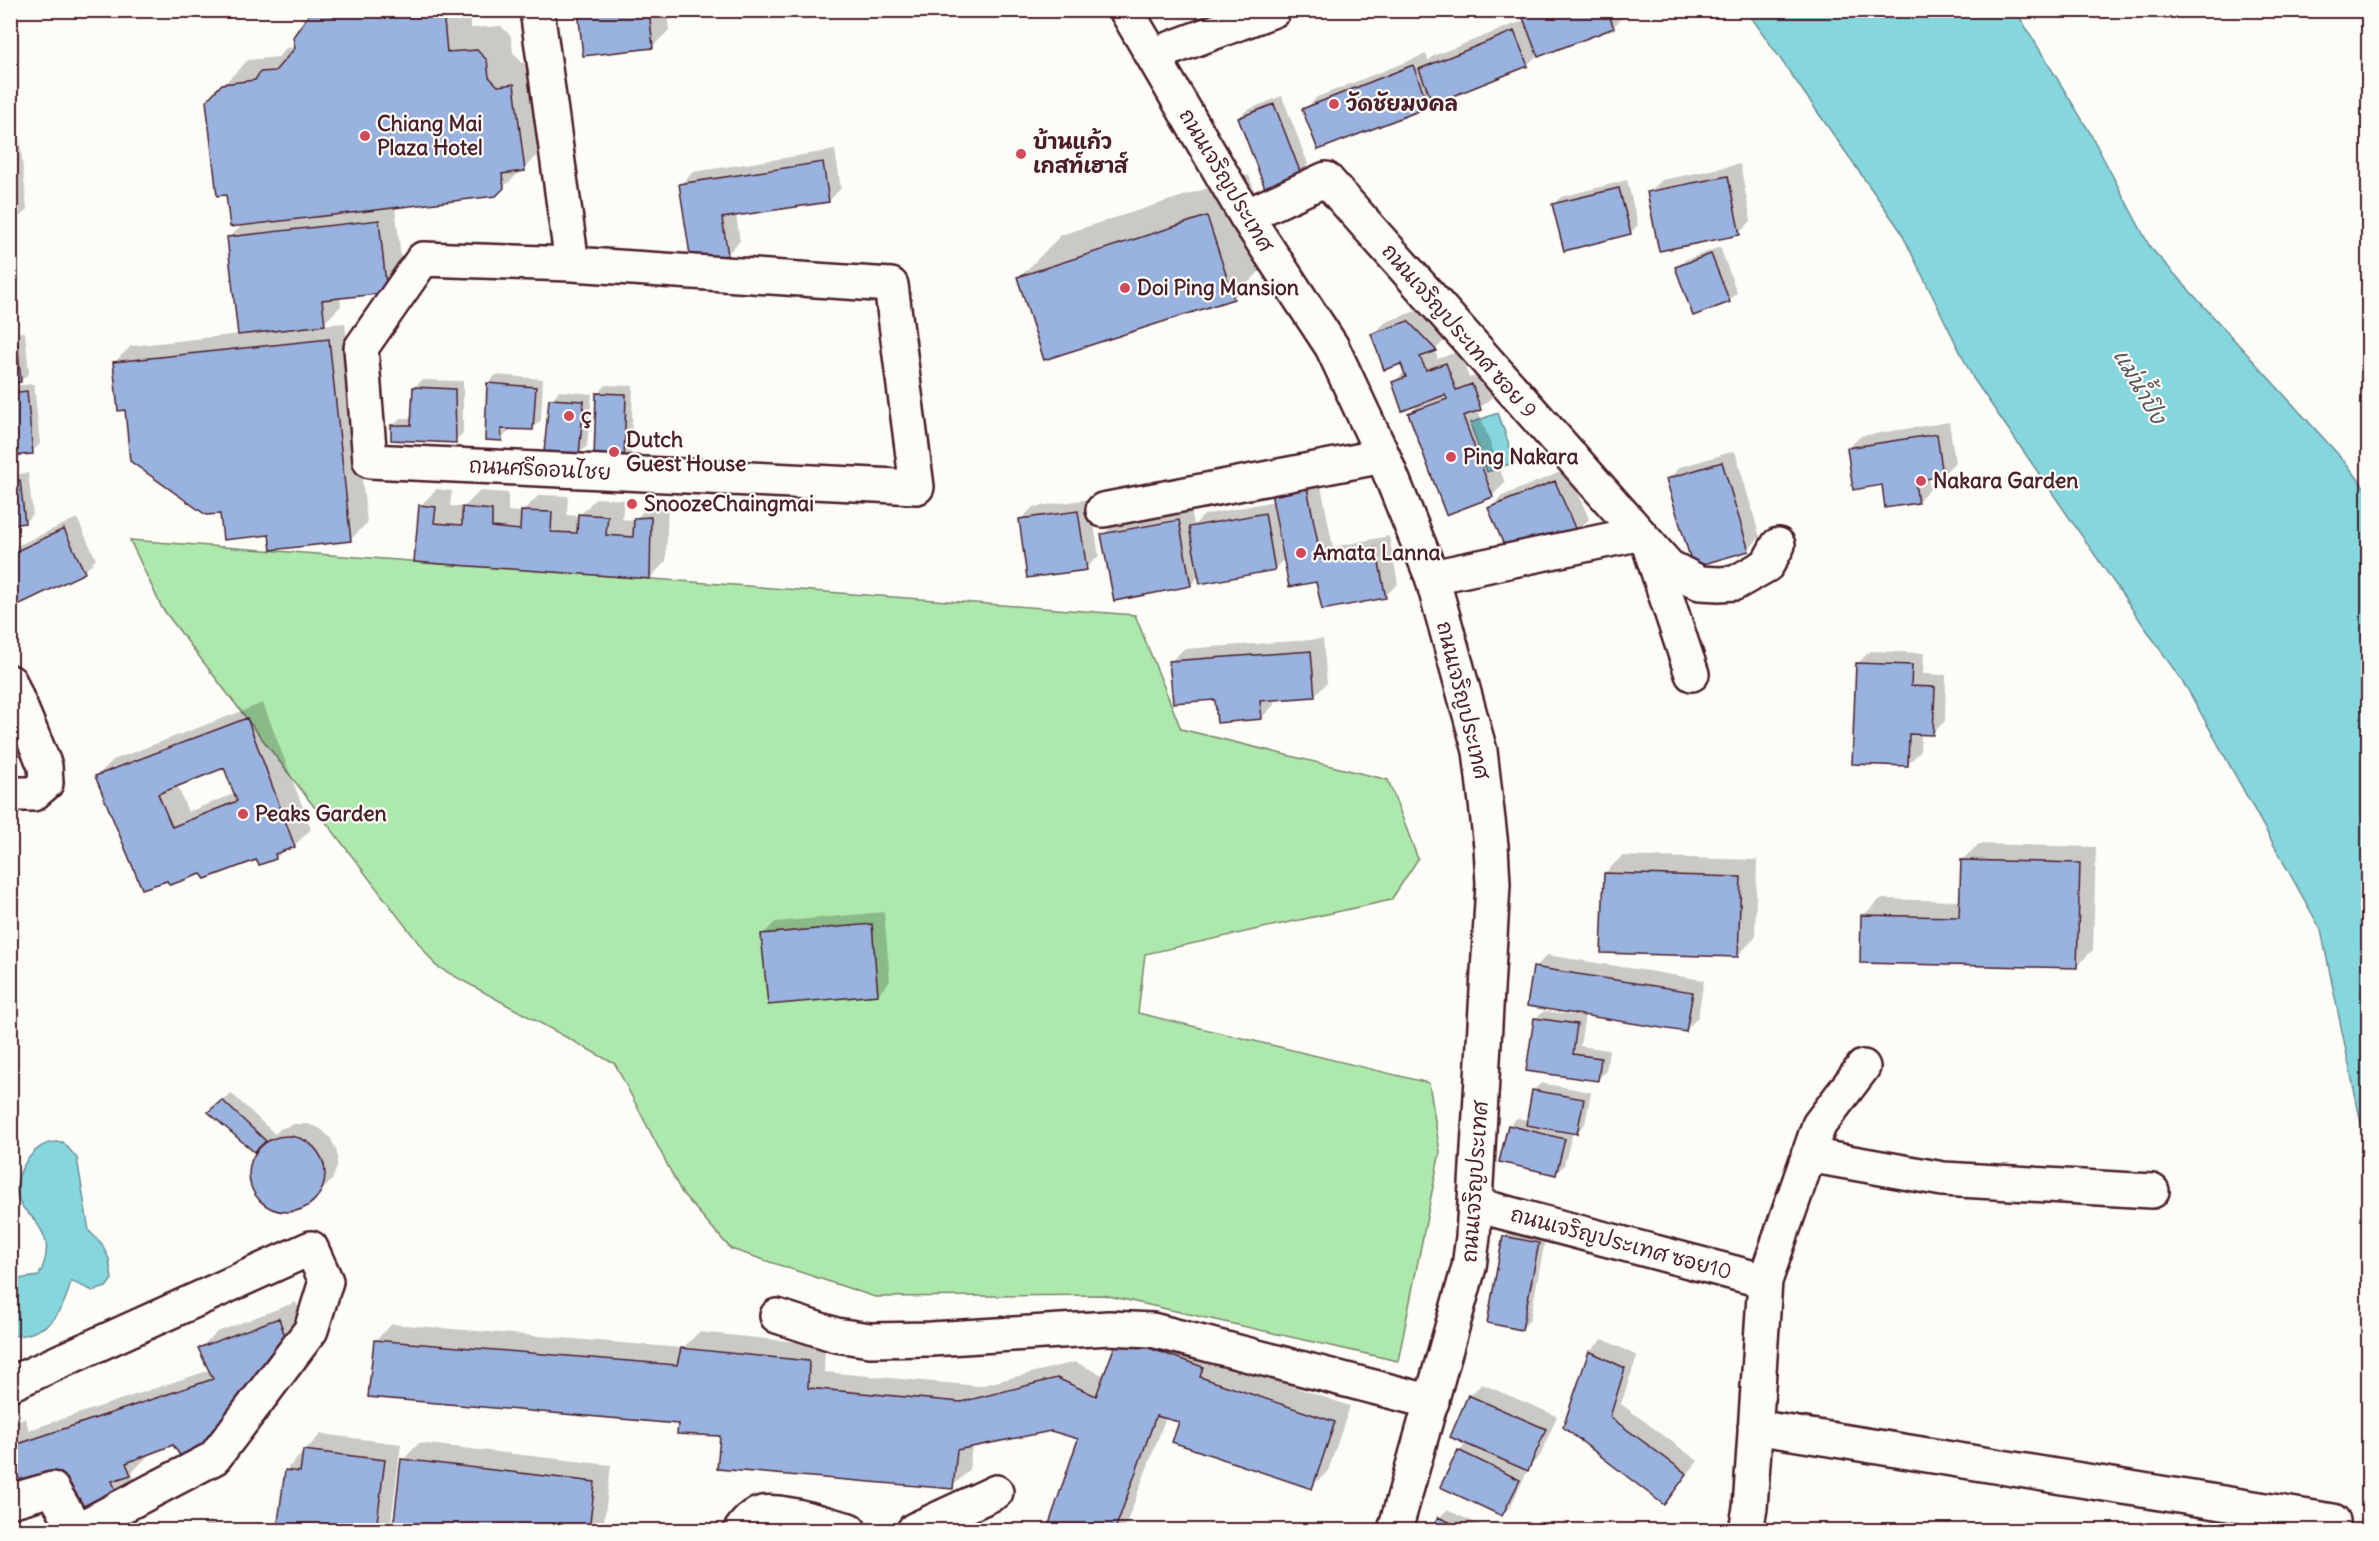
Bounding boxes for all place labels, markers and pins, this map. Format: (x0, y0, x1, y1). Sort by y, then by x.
place label: วัดชัยมงคล (1346, 90, 1458, 117)
marker: วัดชัยมงคล (1327, 97, 1341, 111)
place label: Chiang Mai Plaza Hotel (377, 110, 483, 161)
place label: บ้านแก้ว เกสท์เฮาส์ (1033, 128, 1129, 179)
marker: Chiang Mai Plaza Hotel (358, 129, 372, 143)
marker: บ้านแก้ว เกสท์เฮาส์ (1014, 147, 1028, 161)
place label: Doi Ping Mansion (1137, 274, 1299, 301)
marker: Doi Ping Mansion (1118, 281, 1132, 295)
place label: ç (581, 402, 592, 429)
marker: ç (562, 409, 576, 423)
place label: Dutch Guest House (626, 426, 746, 477)
place label: Ping Nakara (1463, 443, 1578, 470)
marker: Dutch Guest House (607, 445, 621, 459)
marker: Ping Nakara (1444, 450, 1458, 464)
place label: Nakara Garden (1933, 467, 2078, 494)
marker: Nakara Garden (1914, 474, 1928, 488)
place label: SnoozeChaingmai (644, 490, 814, 517)
marker: SnoozeChaingmai (625, 497, 639, 511)
place label: Amata Lanna (1313, 539, 1441, 566)
marker: Amata Lanna (1294, 546, 1308, 560)
place label: Peaks Garden (255, 800, 387, 827)
marker: Peaks Garden (236, 807, 250, 821)

